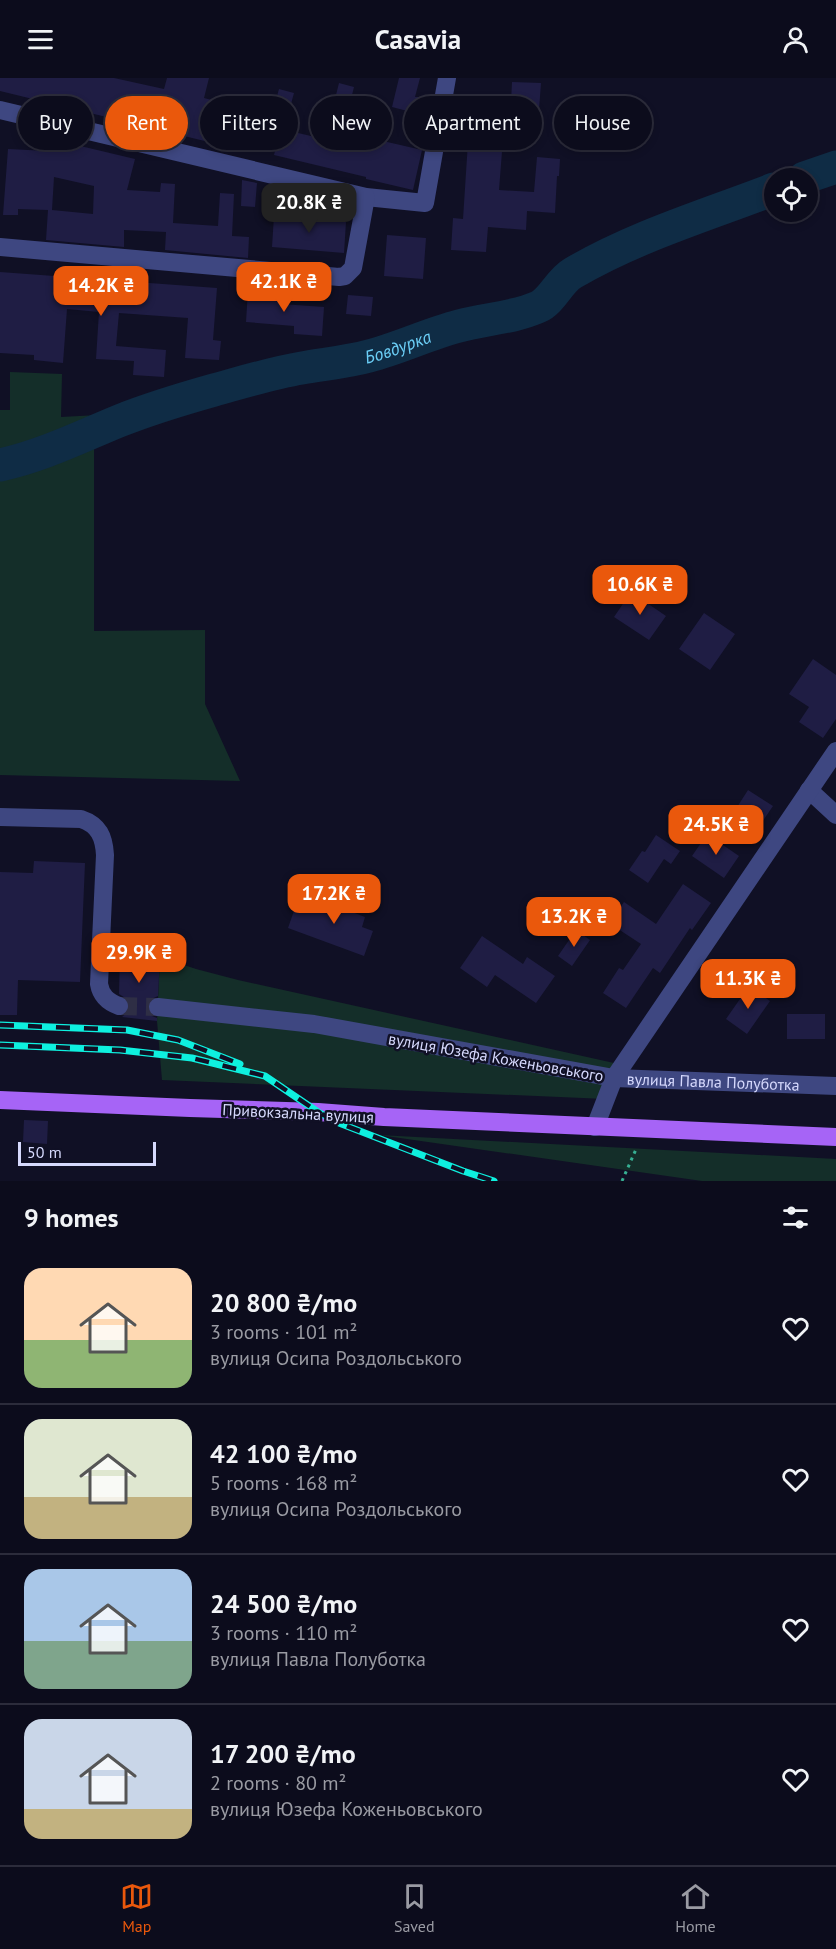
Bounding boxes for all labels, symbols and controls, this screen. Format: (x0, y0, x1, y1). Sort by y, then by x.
text: Casavia (375, 22, 461, 56)
icon: menu (24, 23, 57, 56)
icon: person (779, 23, 812, 56)
chip: Buy (18, 96, 93, 150)
chip: Rent (105, 96, 188, 150)
chip: Filters (200, 96, 298, 150)
chip: New (310, 96, 392, 150)
chip: Apartment (404, 96, 542, 150)
chip: House (554, 96, 652, 150)
map controls (764, 168, 818, 222)
button: locate (764, 168, 818, 222)
pin: 20.8K ₴ (254, 183, 364, 234)
text: 20.8K ₴ (275, 189, 343, 215)
pin: 42.1K ₴ (229, 262, 339, 313)
pin: 14.2K ₴ (46, 266, 156, 317)
text: 42.1K ₴ (250, 268, 318, 294)
text: 14.2K ₴ (67, 272, 135, 298)
water label: Бовдурка (362, 324, 434, 368)
pin: 10.6K ₴ (585, 565, 695, 616)
text: 10.6K ₴ (606, 571, 674, 597)
pin: 24.5K ₴ (661, 805, 771, 856)
text: 24.5K ₴ (682, 811, 750, 837)
pin: 17.2K ₴ (279, 874, 389, 925)
text: 17.2K ₴ (302, 880, 366, 906)
pin: 13.2K ₴ (519, 897, 629, 948)
text: 13.2K ₴ (540, 903, 608, 929)
pin: 29.9K ₴ (84, 933, 194, 984)
text: 29.9K ₴ (105, 939, 173, 965)
pin: 11.3K ₴ (693, 959, 803, 1010)
text: 11.3K ₴ (714, 965, 782, 991)
street label: вулиця Юзефа Коженьовського (387, 1028, 605, 1086)
street label: вулиця Павла Полуботка (626, 1068, 800, 1095)
street label: Привокзальна вулиця (222, 1099, 374, 1127)
scale bar (18, 1139, 156, 1166)
text: 50 m (27, 1142, 62, 1162)
text: 9 homes (24, 1201, 119, 1234)
icon: filters (779, 1201, 812, 1234)
text: 20 800 ₴/mo (210, 1286, 357, 1319)
icon: home (72, 1292, 144, 1364)
icon: heart (779, 1312, 812, 1345)
text: 3 rooms · 101 m² (210, 1319, 357, 1345)
text: вулиця Осипа Роздольського (210, 1345, 462, 1371)
text: 42 100 ₴/mo (210, 1437, 357, 1470)
icon: home (72, 1443, 144, 1515)
icon: heart (779, 1463, 812, 1496)
text: 5 rooms · 168 m² (210, 1470, 357, 1496)
text: вулиця Осипа Роздольського (210, 1496, 462, 1522)
text: 24 500 ₴/mo (210, 1587, 357, 1620)
icon: home (72, 1593, 144, 1665)
icon: heart (779, 1613, 812, 1646)
text: 3 rooms · 110 m² (210, 1620, 357, 1646)
text: вулиця Павла Полуботка (210, 1646, 426, 1672)
text: 17 200 ₴/mo (210, 1737, 356, 1770)
icon: home (72, 1743, 144, 1815)
icon: heart (779, 1763, 812, 1796)
text: 2 rooms · 80 m² (210, 1770, 346, 1796)
text: вулиця Юзефа Коженьовського (210, 1796, 483, 1822)
tab: Map (120, 1880, 153, 1936)
tab: Saved (394, 1880, 435, 1936)
tab: Home (675, 1880, 716, 1936)

